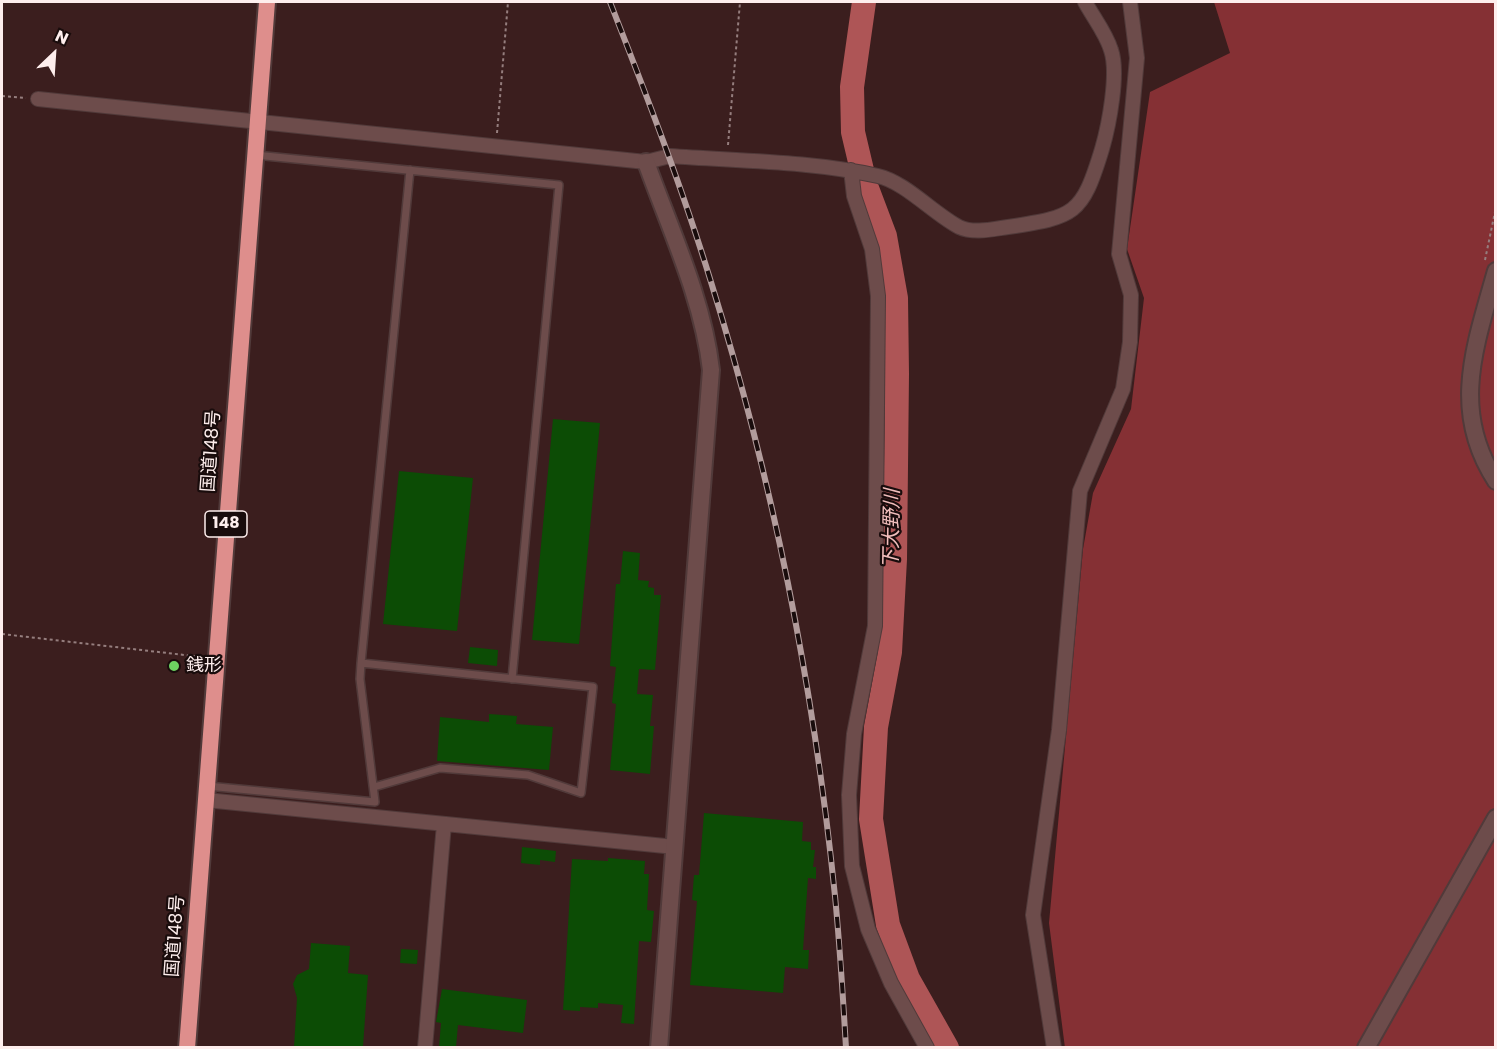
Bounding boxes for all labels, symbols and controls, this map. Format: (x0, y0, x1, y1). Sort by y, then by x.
north arrow (24, 24, 84, 84)
text: N (51, 24, 72, 50)
street label: 国道148号 (198, 409, 226, 493)
water label: 下大野川 (880, 489, 906, 569)
road number: 148 (205, 511, 247, 537)
place label: 銭形 (186, 655, 222, 677)
marker: 銭形 (167, 659, 181, 673)
street label: 国道148号 (162, 894, 190, 978)

